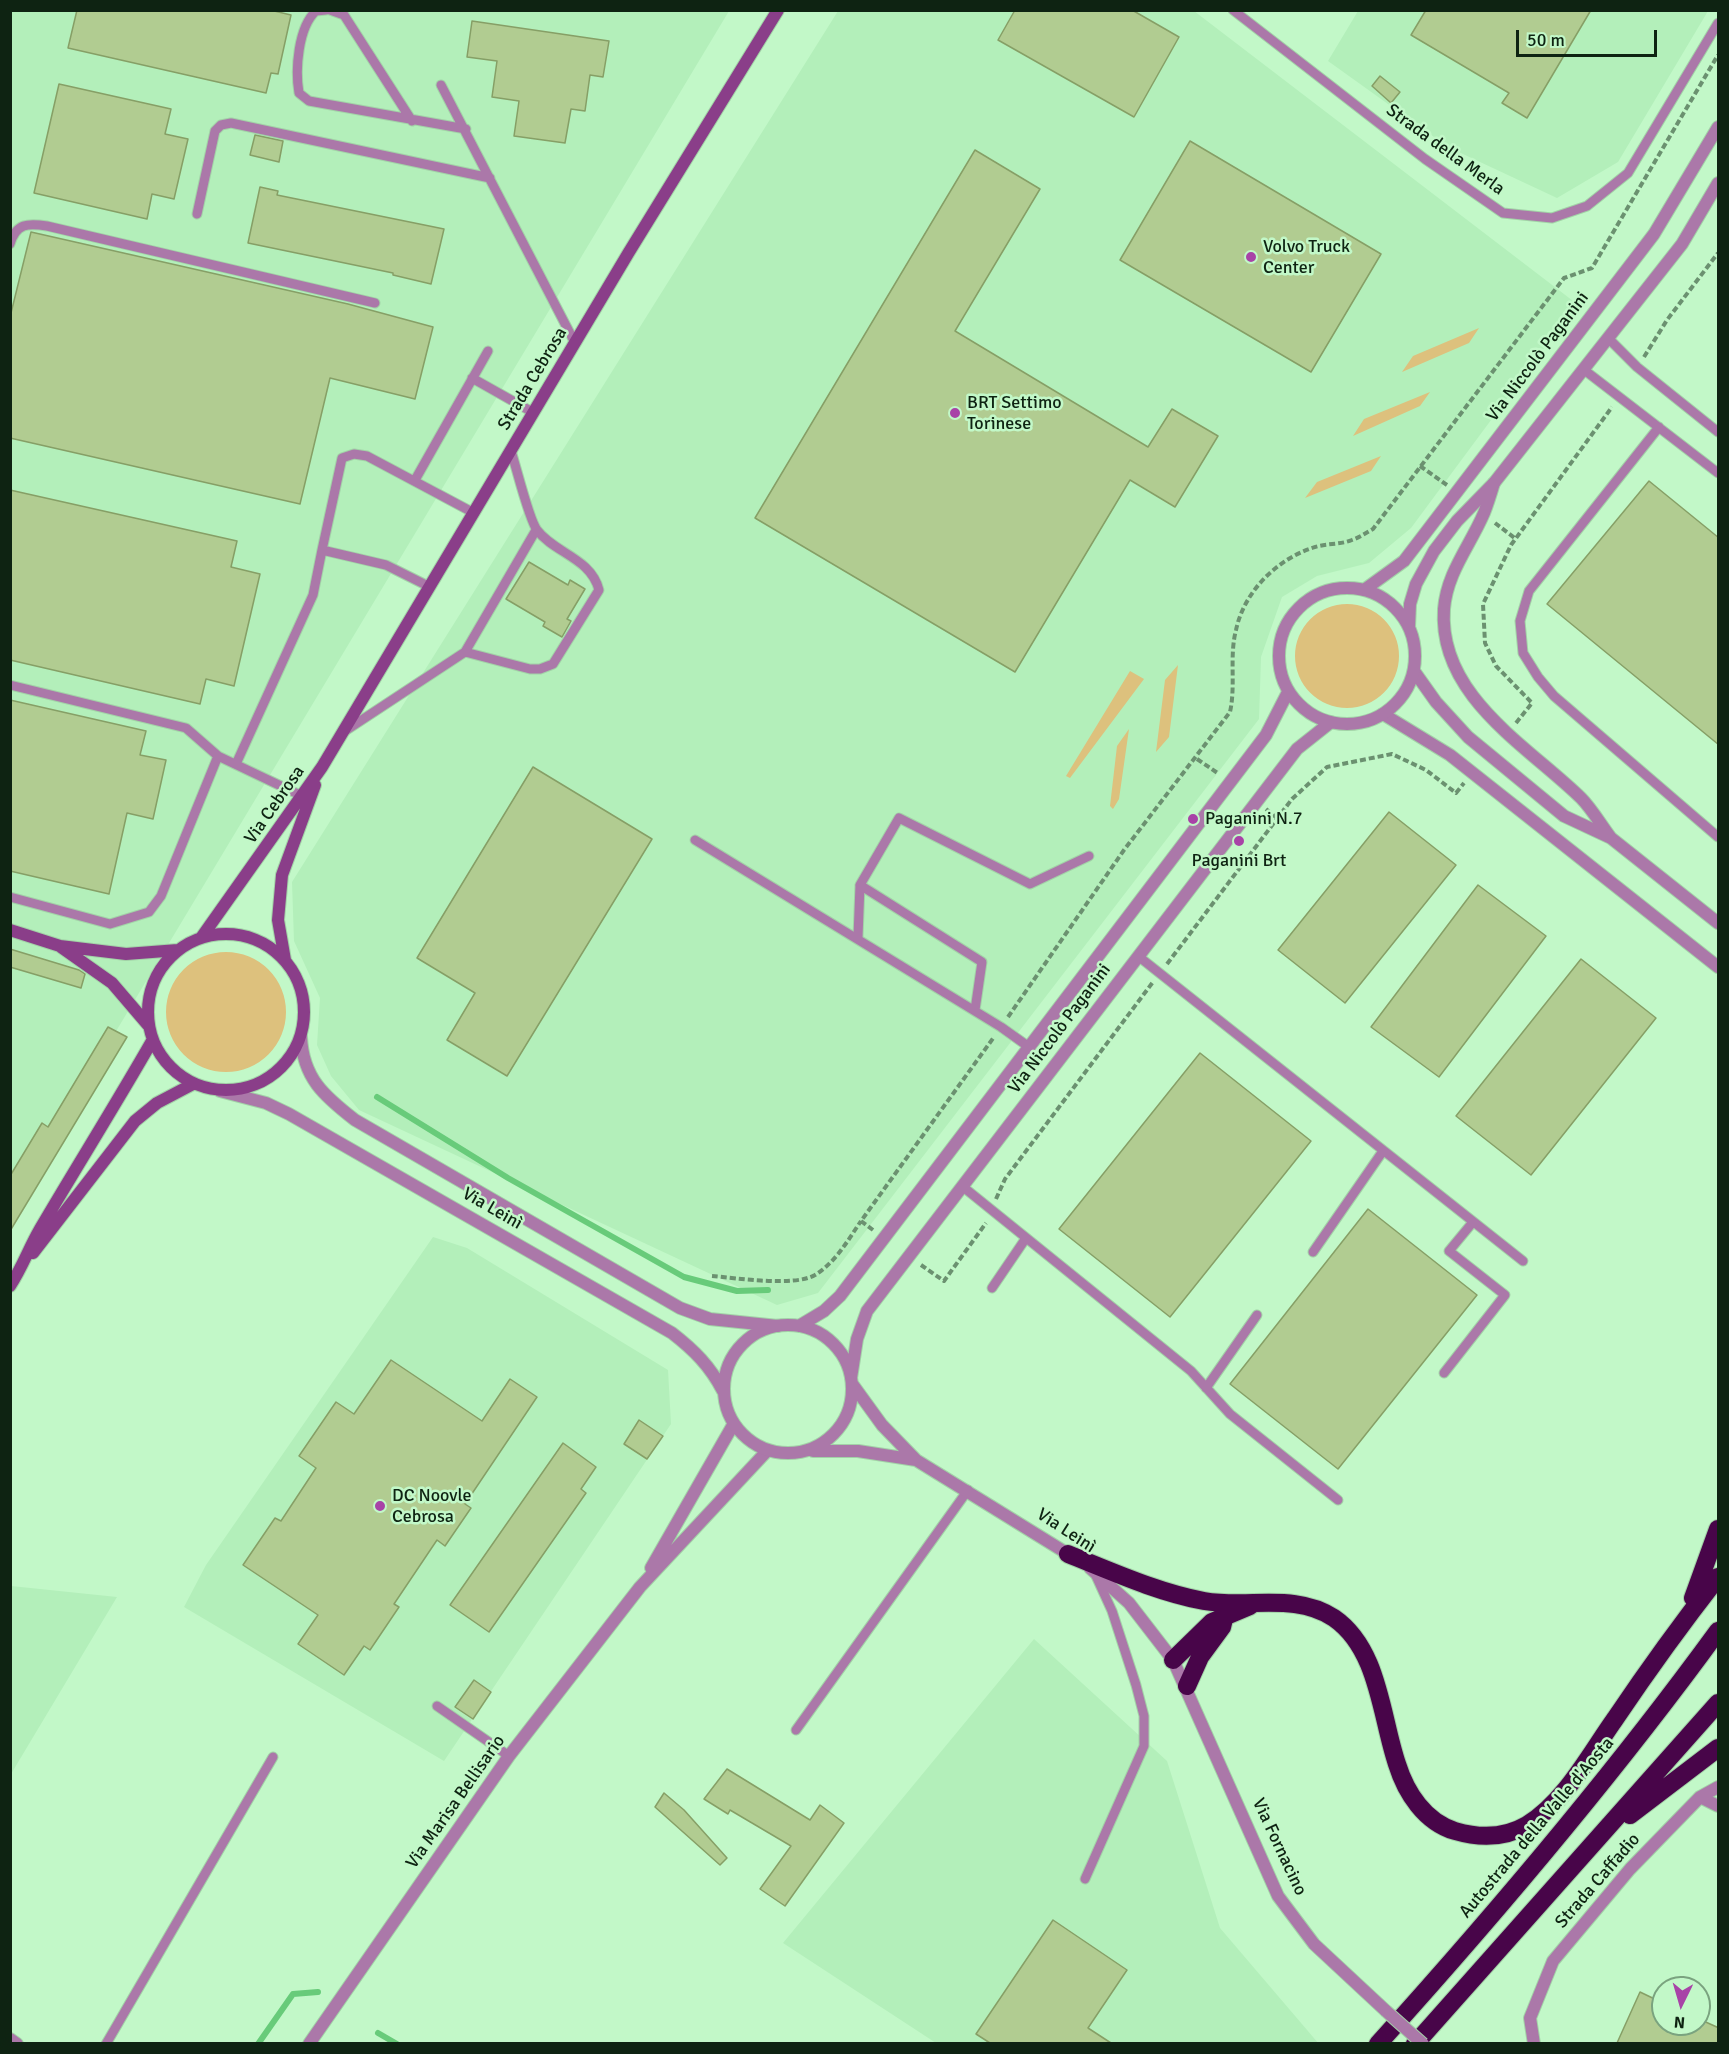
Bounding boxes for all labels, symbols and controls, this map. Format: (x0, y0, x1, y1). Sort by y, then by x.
scale bar (1519, 18, 1660, 56)
text: 50 m (1527, 29, 1565, 51)
street label: Strada della Merla (1382, 100, 1508, 200)
place label: Volvo Truck Center (1263, 236, 1350, 278)
marker: Volvo Truck Center (1244, 250, 1258, 264)
street label: Via Niccolò Paganini (1482, 288, 1594, 426)
street label: Strada Cebrosa (494, 324, 572, 434)
place label: BRT Settimo Torinese (967, 392, 1062, 434)
marker: BRT Settimo Torinese (948, 406, 962, 420)
street label: Via Cebrosa (240, 762, 310, 848)
place label: Paganini N.7 (1205, 808, 1303, 830)
marker: Paganini N.7 (1186, 812, 1200, 826)
marker: Paganini Brt (1232, 834, 1246, 848)
place label: Paganini Brt (1192, 850, 1286, 872)
street label: Via Niccolò Paganini (1004, 960, 1116, 1098)
street label: Via Leinì (458, 1183, 526, 1235)
place label: DC Noovle Cebrosa (392, 1485, 472, 1528)
marker: DC Noovle Cebrosa (373, 1499, 387, 1513)
street label: Via Leinì (1033, 1504, 1099, 1558)
street label: Via Marisa Bellisario (402, 1731, 510, 1873)
street label: Autostrada della Valle d'Aosta (1455, 1733, 1619, 1923)
street label: Via Fornacino (1247, 1795, 1311, 1899)
street label: Strada Caffadio (1551, 1829, 1645, 1933)
north arrow (1651, 1976, 1711, 2036)
text: N (1673, 2011, 1686, 2032)

